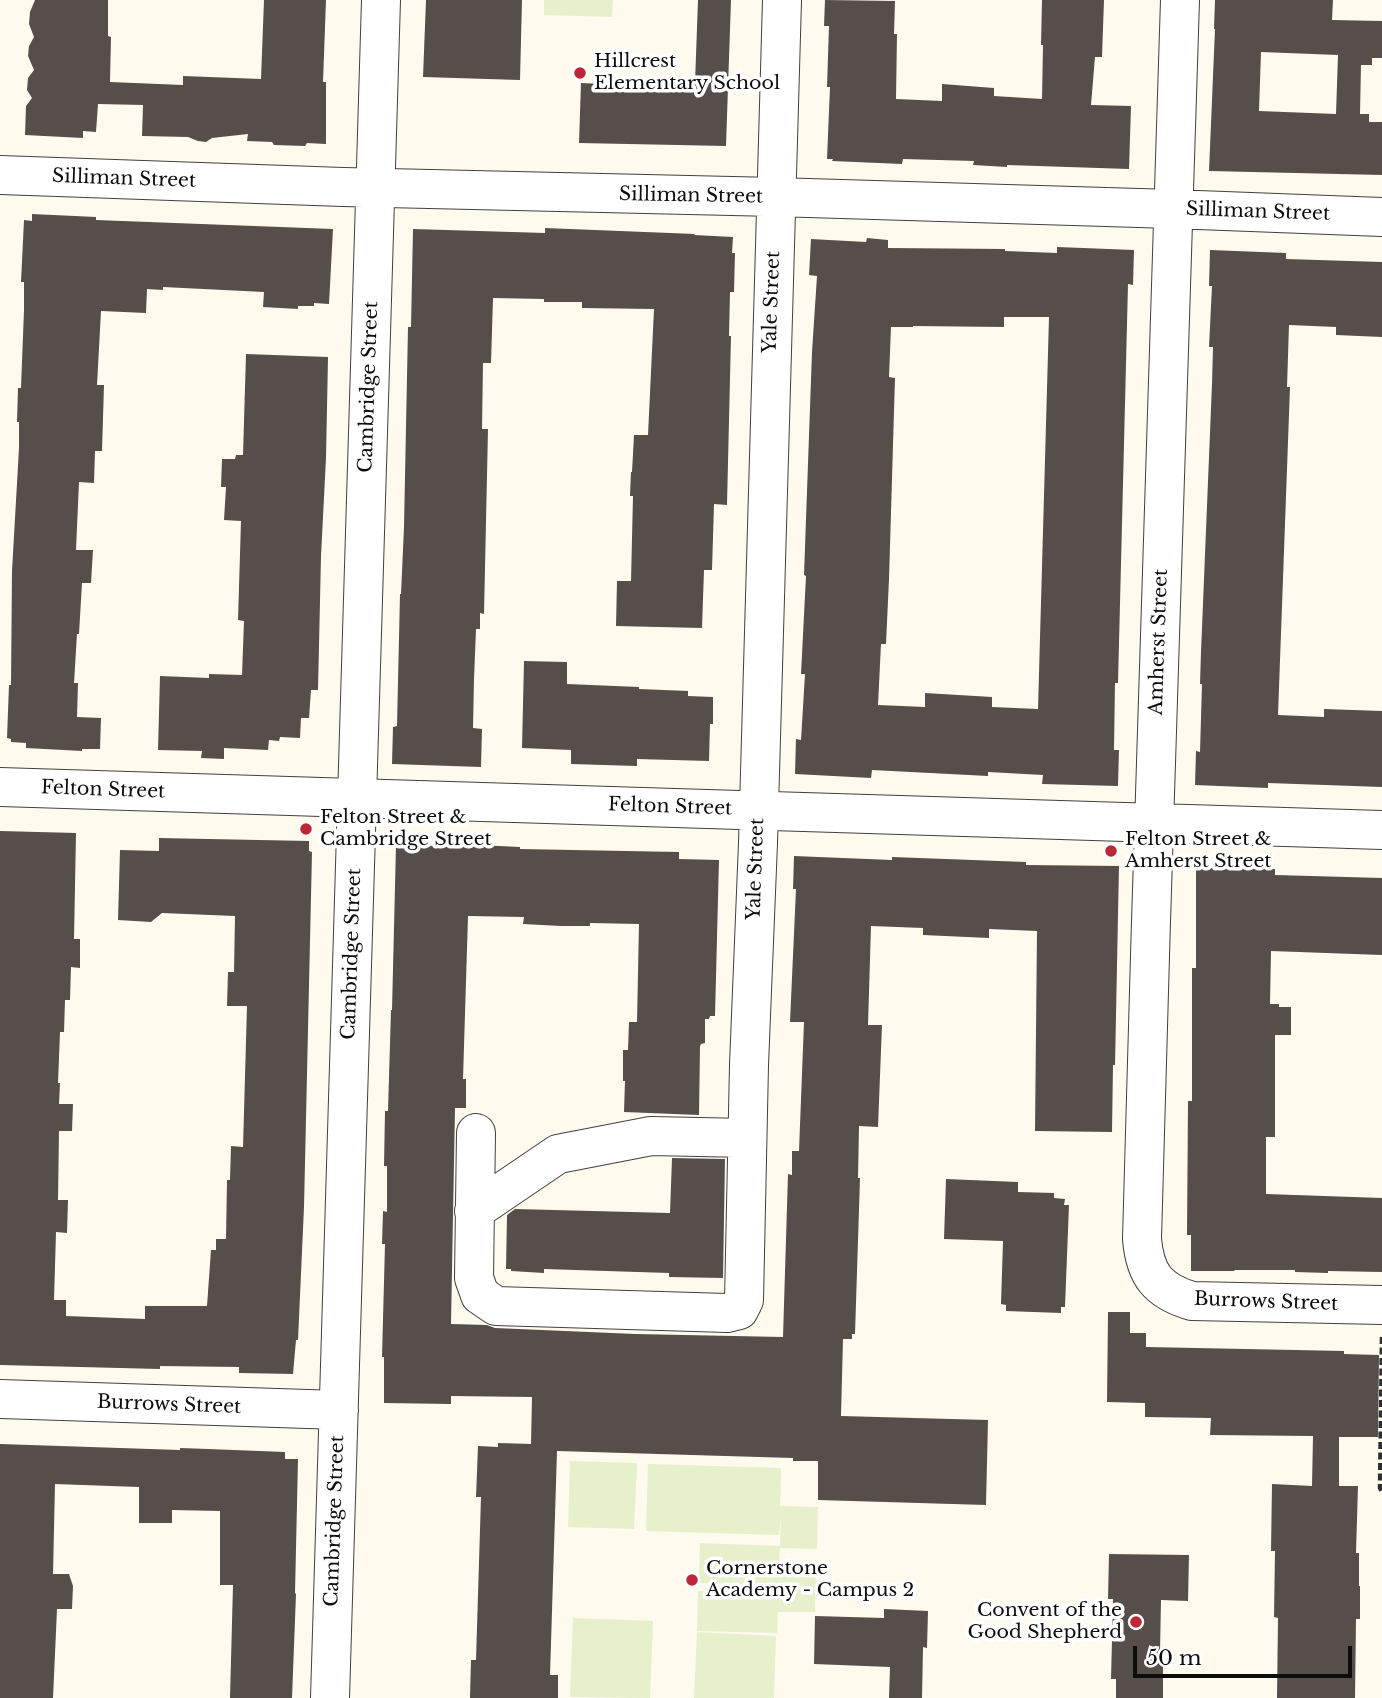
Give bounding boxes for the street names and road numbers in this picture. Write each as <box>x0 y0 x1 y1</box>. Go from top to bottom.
street label: Silliman Street <box>52 165 196 193</box>
street label: Silliman Street <box>619 183 763 209</box>
street label: Silliman Street <box>1186 198 1330 226</box>
street label: Yale Street <box>759 250 785 354</box>
street label: Cambridge Street <box>355 301 383 473</box>
street label: Amherst Street <box>1145 568 1173 716</box>
street label: Felton Street <box>40 776 166 804</box>
street label: Felton Street <box>607 793 733 821</box>
street label: Yale Street <box>743 817 769 921</box>
street label: Cambridge Street <box>338 868 366 1040</box>
street label: Burrows Street <box>1193 1288 1339 1316</box>
street label: Burrows Street <box>96 1391 242 1419</box>
street label: Cambridge Street <box>321 1435 349 1607</box>

